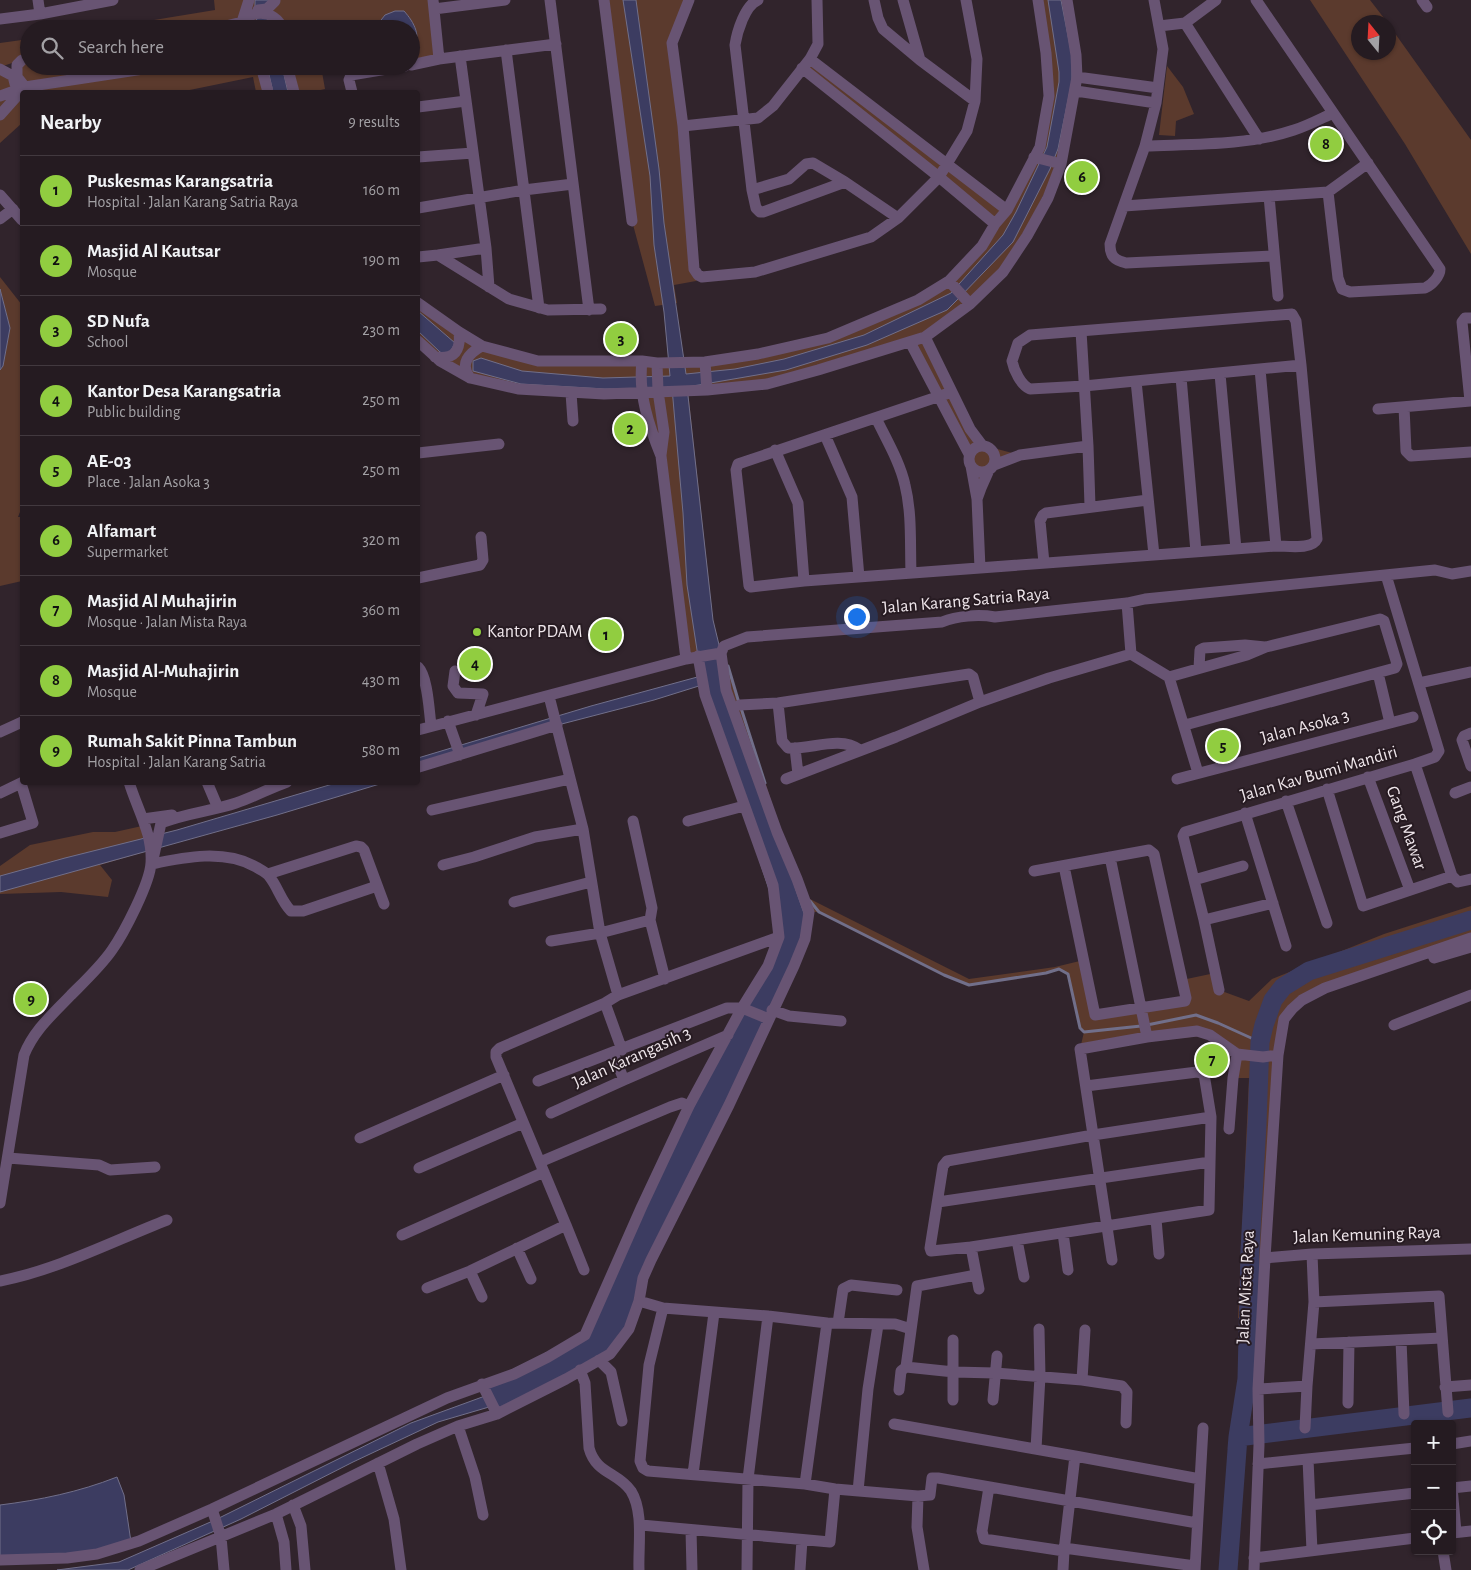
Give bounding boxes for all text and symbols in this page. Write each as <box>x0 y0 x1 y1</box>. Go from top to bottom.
north arrow <box>1351 15 1396 60</box>
search box <box>20 20 420 75</box>
icon: search <box>38 34 66 62</box>
text: Search here <box>78 38 164 57</box>
text: Nearby <box>40 112 101 133</box>
text: 9 results <box>348 114 400 130</box>
pin: 8 <box>1310 125 1342 163</box>
pin: 6 <box>1066 158 1098 196</box>
text: Puskesmas Karangsatria <box>87 172 273 191</box>
text: 1 <box>53 182 59 198</box>
text: 160 m <box>363 182 400 198</box>
text: Hospital · Jalan Karang Satria Raya <box>87 194 298 210</box>
text: Masjid Al Kautsar <box>87 242 220 261</box>
text: 2 <box>52 252 60 268</box>
text: 190 m <box>363 252 400 268</box>
text: Mosque <box>87 264 137 280</box>
text: SD Nufa <box>87 312 150 331</box>
pin: 3 <box>605 320 637 358</box>
text: 3 <box>53 322 59 338</box>
text: 230 m <box>362 322 400 338</box>
text: School <box>87 334 128 350</box>
text: Kantor Desa Karangsatria <box>87 382 281 401</box>
text: 4 <box>52 392 60 408</box>
text: 250 m <box>362 392 400 408</box>
text: Public building <box>87 404 181 420</box>
pin: 2 <box>614 410 646 448</box>
text: AE-03 <box>87 452 132 471</box>
text: 5 <box>53 462 59 478</box>
text: 250 m <box>362 462 400 478</box>
text: Place · Jalan Asoka 3 <box>87 474 210 490</box>
text: Alfamart <box>87 522 156 541</box>
text: 6 <box>52 532 60 548</box>
text: 320 m <box>362 532 400 548</box>
text: Supermarket <box>87 544 168 560</box>
street label: Jalan Karang Satria Raya <box>882 585 1050 617</box>
text: Masjid Al Muhajirin <box>87 592 237 611</box>
text: 7 <box>53 602 59 618</box>
text: 360 m <box>362 602 400 618</box>
your location <box>844 604 870 630</box>
text: Mosque · Jalan Mista Raya <box>87 614 247 630</box>
pin: 1 <box>590 616 622 654</box>
place label: Kantor PDAM <box>487 623 582 641</box>
marker: Kantor PDAM <box>471 626 483 638</box>
pin: 4 <box>459 645 491 683</box>
text: Masjid Al-Muhajirin <box>87 662 239 681</box>
text: 8 <box>52 672 60 688</box>
text: 430 m <box>362 672 400 688</box>
text: Mosque <box>87 684 137 700</box>
street label: Jalan Asoka 3 <box>1259 707 1351 747</box>
pin: 5 <box>1207 727 1239 765</box>
text: Rumah Sakit Pinna Tambun <box>87 732 297 751</box>
text: 9 <box>52 742 60 758</box>
text: 580 m <box>362 742 400 758</box>
street label: Jalan Kav Bumi Mandiri <box>1238 743 1400 805</box>
text: Hospital · Jalan Karang Satria <box>87 754 266 770</box>
street label: Gang Mawar <box>1383 784 1430 872</box>
pin: 9 <box>15 980 47 1018</box>
street label: Jalan Karangasih 3 <box>570 1024 694 1092</box>
pin: 7 <box>1196 1041 1228 1079</box>
street label: Jalan Kemuning Raya <box>1293 1223 1441 1247</box>
street label: Jalan Mista Raya <box>1234 1230 1258 1344</box>
map controls <box>1411 1420 1456 1555</box>
button: + <box>1411 1420 1456 1465</box>
button: − <box>1411 1465 1456 1510</box>
button: locate <box>1411 1510 1456 1555</box>

